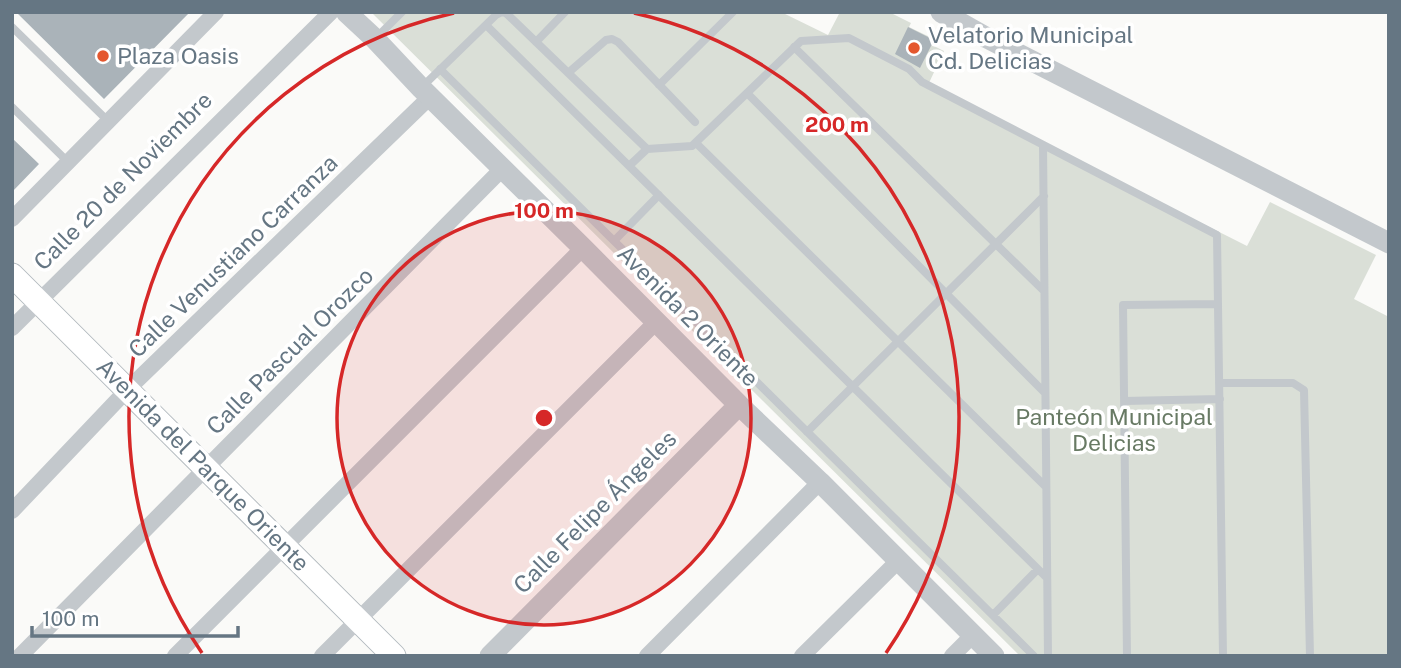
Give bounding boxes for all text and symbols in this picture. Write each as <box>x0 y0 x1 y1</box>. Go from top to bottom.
place label: Velatorio Municipal Cd. Delicias <box>928 21 1134 74</box>
marker: Velatorio Municipal Cd. Delicias <box>906 40 922 56</box>
place label: Plaza Oasis <box>117 42 239 69</box>
marker: Plaza Oasis <box>95 48 111 64</box>
street label: Calle 20 de Noviembre <box>28 86 217 275</box>
text: 200 m <box>805 112 869 137</box>
street label: Calle Venustiano Carranza <box>123 149 343 362</box>
text: 100 m <box>514 198 574 223</box>
street label: Avenida 2 Oriente <box>612 239 765 392</box>
street label: Calle Pascual Orozco <box>201 262 378 439</box>
street label: Avenida del Parque Oriente <box>91 353 315 577</box>
park label: Panteón Municipal Delicias <box>1015 403 1213 456</box>
centre of rings <box>532 406 556 430</box>
street label: Calle Felipe Ángeles <box>508 425 681 598</box>
scale bar <box>32 594 238 638</box>
text: 100 m <box>42 606 99 631</box>

